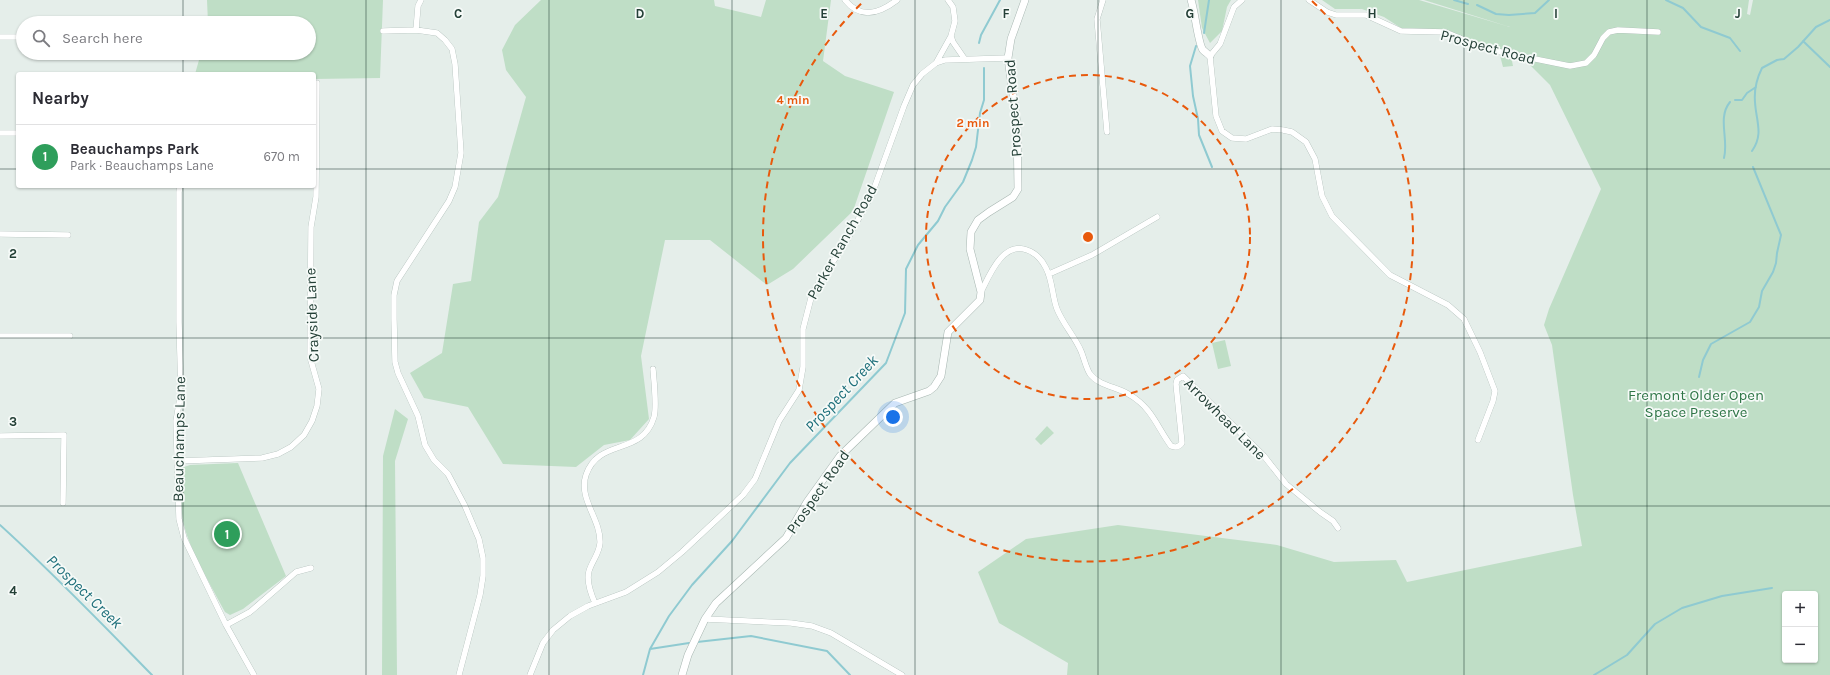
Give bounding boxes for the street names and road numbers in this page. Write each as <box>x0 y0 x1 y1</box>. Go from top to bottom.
street label: Prospect Road <box>1438 26 1538 68</box>
street label: Prospect Road <box>1001 59 1025 157</box>
street label: Parker Ranch Road <box>803 181 881 303</box>
street label: Crayside Lane <box>301 268 323 362</box>
street label: Arrowhead Lane <box>1180 374 1270 464</box>
street label: Beauchamps Lane <box>169 376 189 502</box>
street label: Prospect Road <box>783 447 853 537</box>

